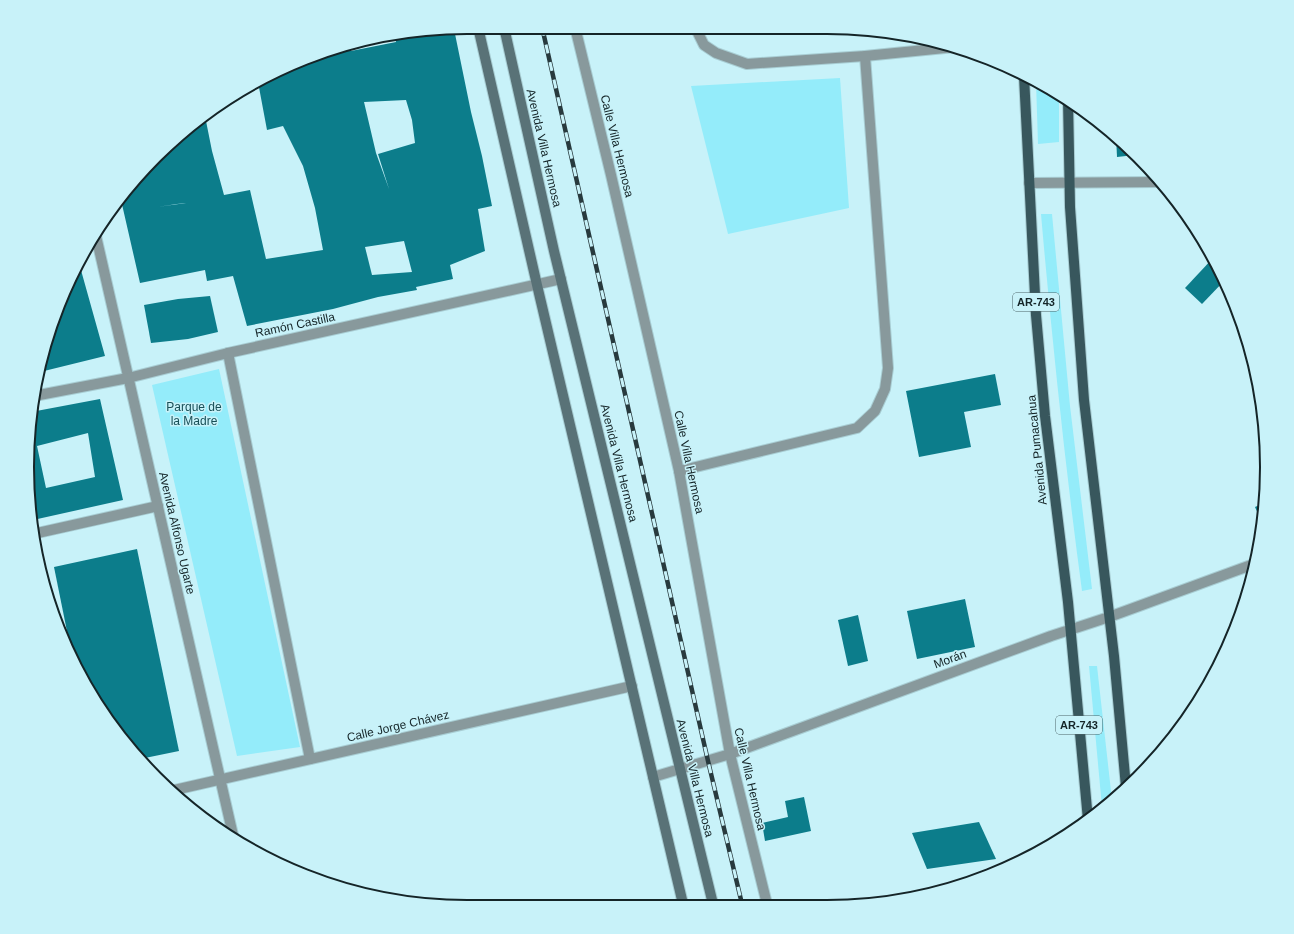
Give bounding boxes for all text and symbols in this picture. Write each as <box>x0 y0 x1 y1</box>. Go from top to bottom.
street label: Avenida Villa Hermosa <box>524 87 564 209</box>
street label: Calle Villa Hermosa <box>597 93 637 199</box>
road number: AR-743 <box>1013 293 1059 311</box>
street label: Ramón Castilla <box>254 310 337 340</box>
street label: Avenida Pumacahua <box>1024 394 1050 506</box>
park label: Parque de la Madre <box>166 400 222 428</box>
street label: Avenida Villa Hermosa <box>598 403 641 524</box>
street label: Calle Villa Hermosa <box>671 409 707 515</box>
street label: Avenida Alfonso Ugarte <box>156 470 198 596</box>
street label: Morán <box>932 647 968 671</box>
street label: Calle Jorge Chávez <box>345 707 451 745</box>
road number: AR-743 <box>1056 716 1102 734</box>
street label: Avenida Villa Hermosa <box>674 718 717 839</box>
street label: Calle Villa Hermosa <box>731 726 769 832</box>

